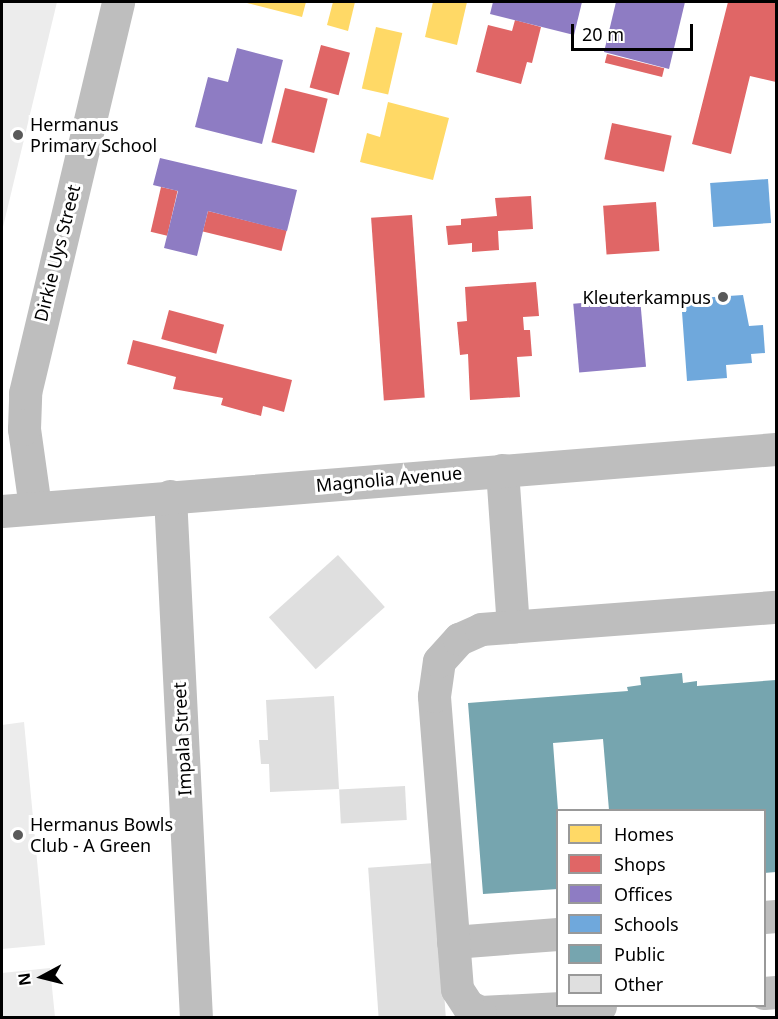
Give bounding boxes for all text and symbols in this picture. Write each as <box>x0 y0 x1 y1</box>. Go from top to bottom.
scale bar <box>574 12 696 50</box>
text: 20 m <box>582 22 624 46</box>
place label: Hermanus Primary School <box>30 114 157 156</box>
marker: Hermanus Primary School <box>11 128 25 142</box>
street label: Dirkie Uys Street <box>30 182 84 324</box>
place label: Kleuterkampus <box>582 286 711 308</box>
marker: Kleuterkampus <box>716 290 730 304</box>
street label: Magnolia Avenue <box>315 462 463 496</box>
street label: Impala Street <box>168 682 196 796</box>
legend <box>556 809 766 1007</box>
place label: Hermanus Bowls Club - A Green <box>30 814 173 856</box>
text: Homes <box>614 822 674 846</box>
marker: Hermanus Bowls Club - A Green <box>11 828 25 842</box>
text: Shops <box>614 852 666 876</box>
text: Offices <box>614 882 673 906</box>
text: Schools <box>614 912 679 936</box>
text: Public <box>614 942 665 966</box>
north arrow <box>12 947 72 1007</box>
text: N <box>12 971 36 987</box>
text: Other <box>614 972 663 996</box>

